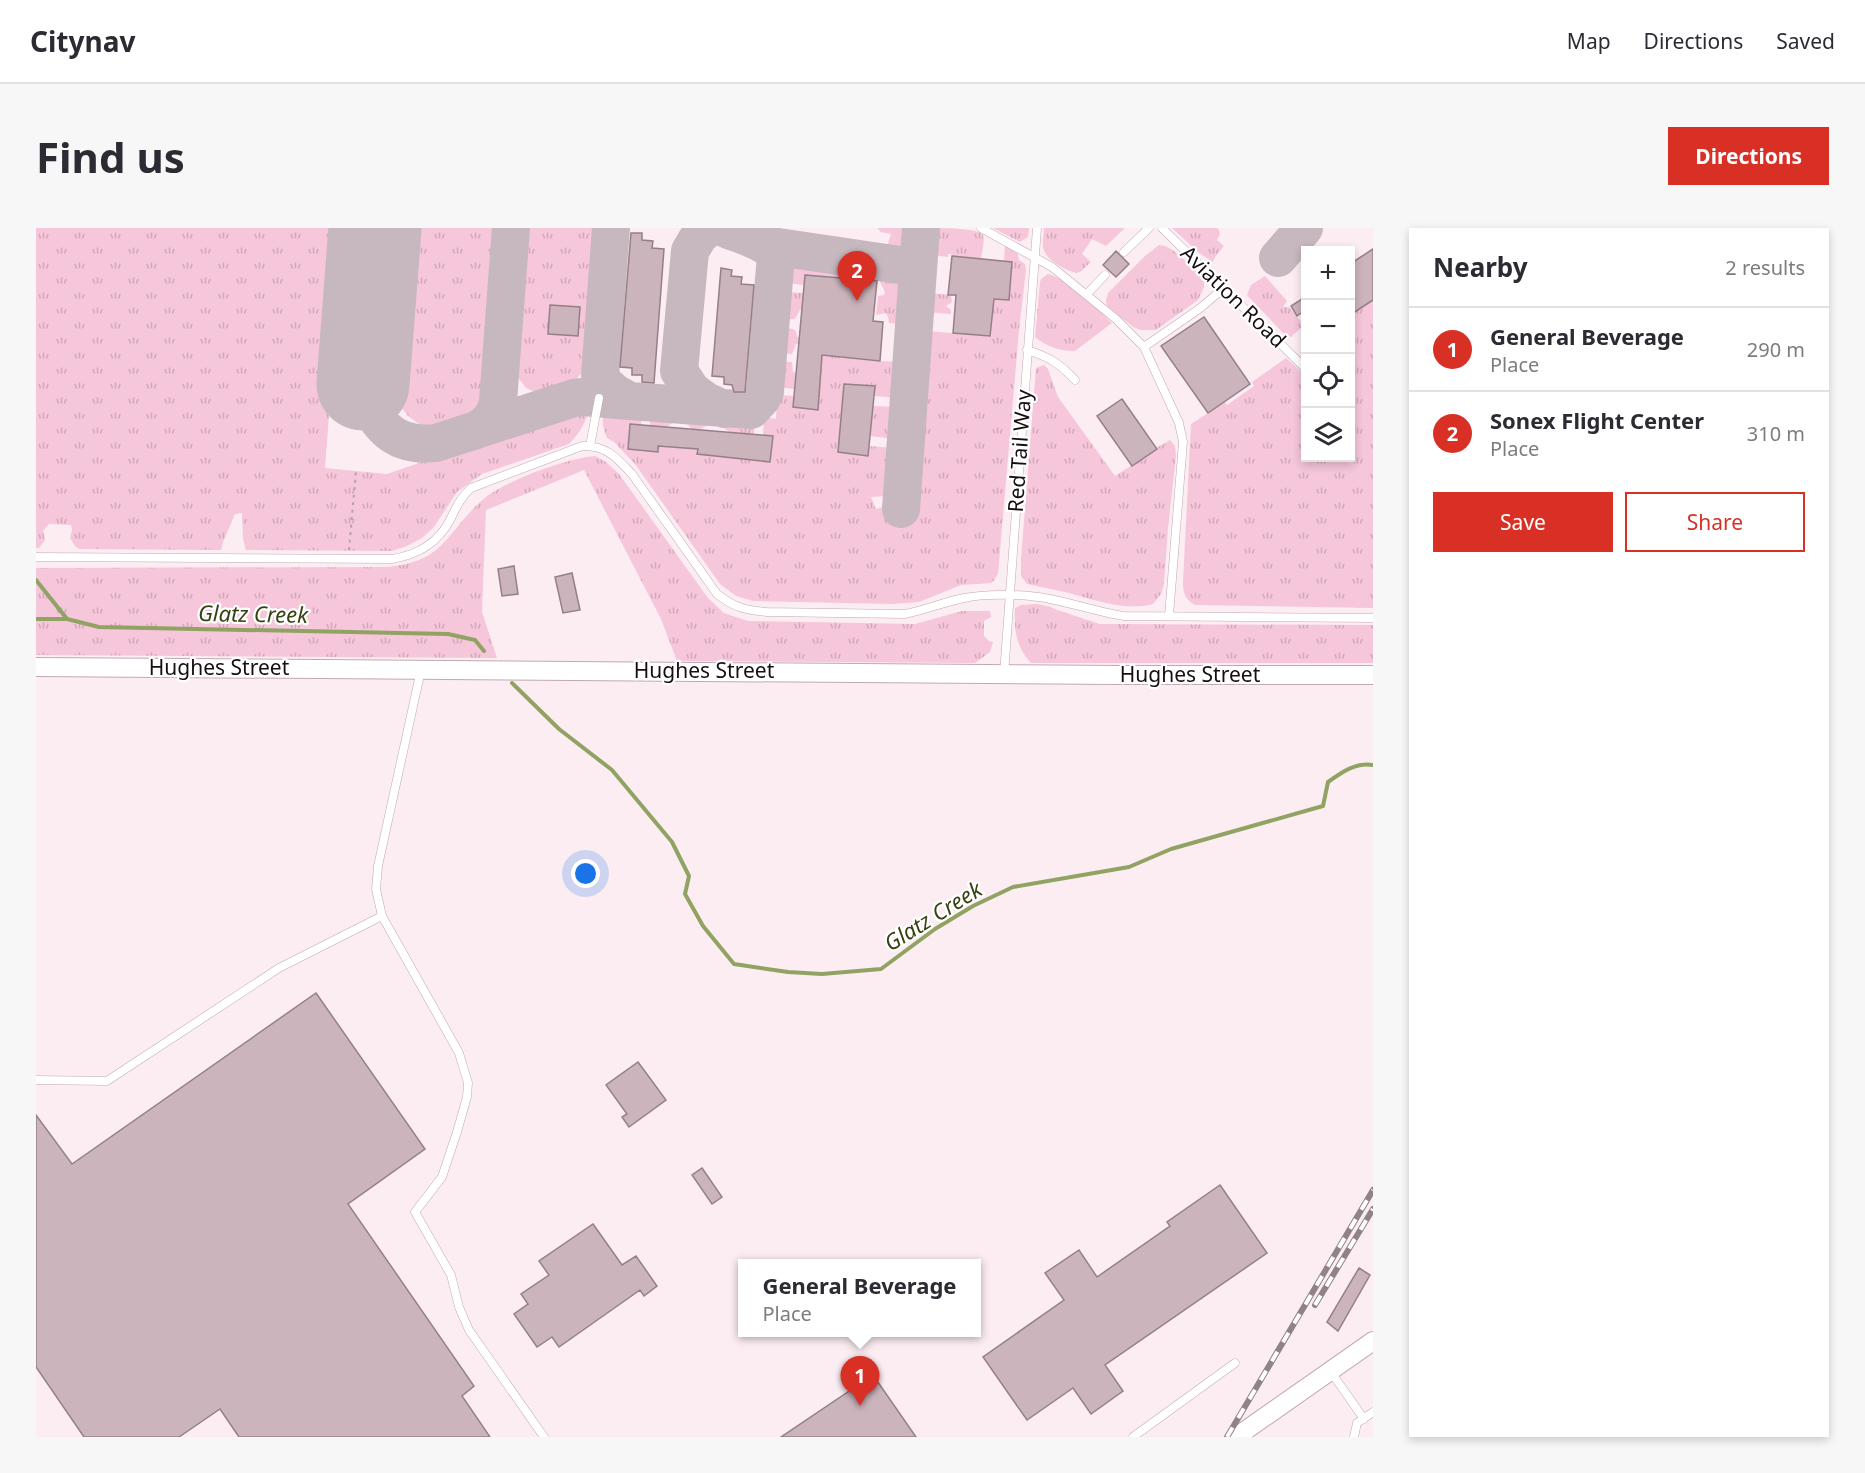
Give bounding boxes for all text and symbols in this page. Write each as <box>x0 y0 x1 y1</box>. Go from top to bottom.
text: Citynav <box>30 22 135 60</box>
text: Map <box>1567 27 1611 55</box>
text: Directions <box>1644 27 1743 55</box>
text: Saved <box>1776 27 1835 55</box>
button: Directions <box>1668 127 1829 185</box>
text: Find us <box>36 128 185 185</box>
street label: Aviation Road <box>1175 239 1292 354</box>
map controls <box>1301 246 1355 462</box>
button: + <box>1301 246 1355 300</box>
text: Nearby <box>1433 249 1528 285</box>
pin: 2 <box>838 251 876 301</box>
text: 2 results <box>1725 254 1805 281</box>
button: − <box>1301 300 1355 354</box>
text: General Beverage <box>1490 321 1684 351</box>
text: 1 <box>1447 336 1458 363</box>
text: 290 m <box>1747 336 1805 363</box>
text: Place <box>1490 351 1539 378</box>
button: locate <box>1301 354 1355 408</box>
street label: Red Tail Way <box>1001 388 1037 513</box>
text: Sonex Flight Center <box>1490 405 1704 435</box>
button: layers <box>1301 408 1355 462</box>
text: 2 <box>1447 420 1458 447</box>
text: 310 m <box>1747 420 1805 447</box>
text: Place <box>1490 435 1539 462</box>
button: Save <box>1433 492 1613 552</box>
button: Share <box>1625 492 1805 552</box>
water label: Glatz Creek <box>198 597 309 629</box>
street label: Hughes Street <box>149 653 290 681</box>
street label: Hughes Street <box>634 656 775 684</box>
street label: Hughes Street <box>1120 660 1261 688</box>
your location <box>571 859 600 888</box>
water label: Glatz Creek <box>878 873 988 957</box>
popup <box>738 1259 981 1337</box>
text: General Beverage <box>763 1270 956 1300</box>
text: Place <box>763 1300 812 1327</box>
pin: 1 <box>840 1356 880 1406</box>

